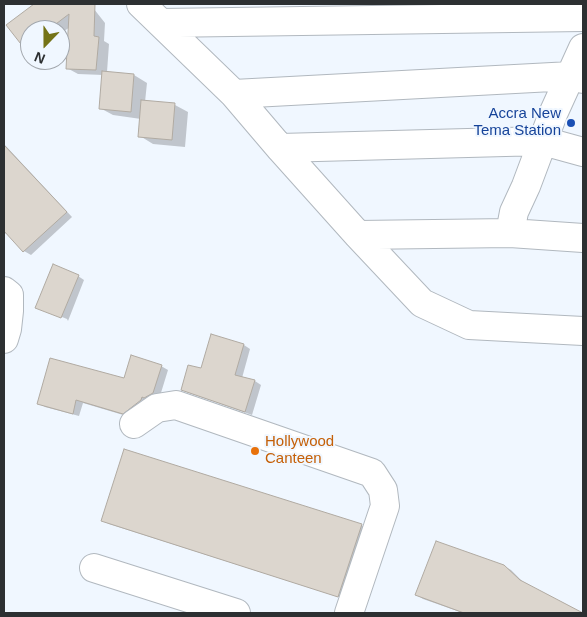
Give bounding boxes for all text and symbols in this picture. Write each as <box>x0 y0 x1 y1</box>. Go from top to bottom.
north arrow <box>20 20 70 70</box>
text: N <box>32 49 47 67</box>
place label: Accra New Tema Station <box>473 105 561 140</box>
marker: Accra New Tema Station <box>565 117 577 129</box>
place label: Hollywood Canteen <box>265 433 334 468</box>
marker: Hollywood Canteen <box>249 445 261 457</box>

